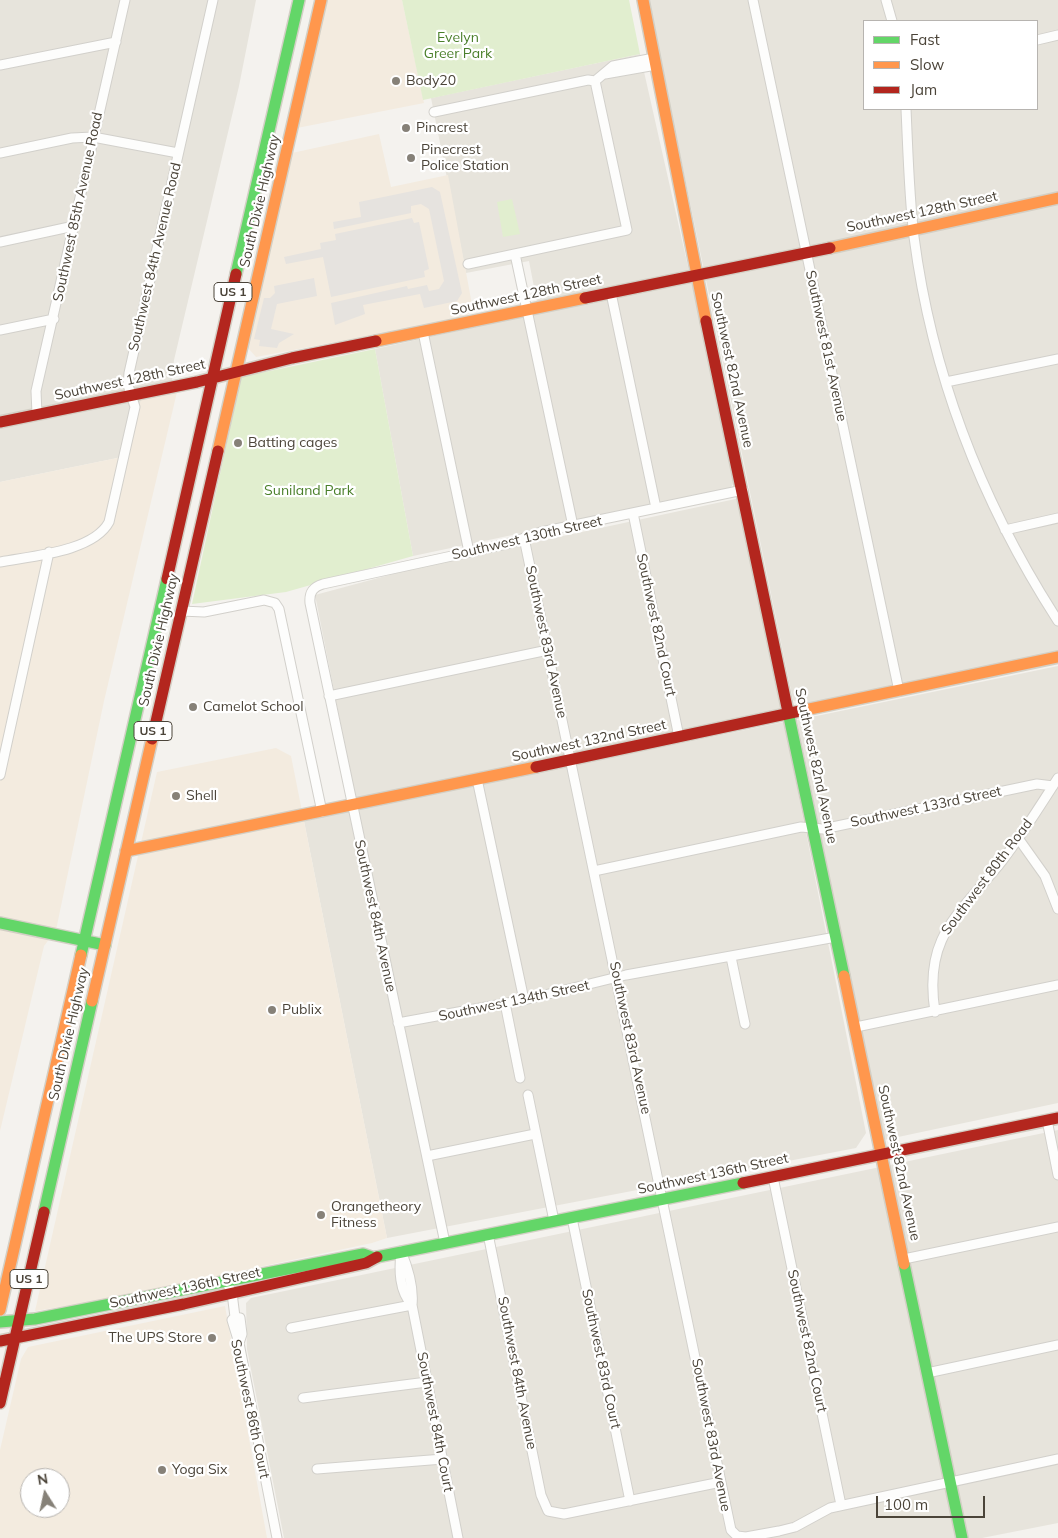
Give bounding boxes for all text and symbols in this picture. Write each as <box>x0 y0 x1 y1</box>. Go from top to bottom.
legend <box>863 20 1038 110</box>
park label: Evelyn Greer Park <box>424 30 492 62</box>
text: Fast <box>910 30 940 49</box>
text: Slow <box>910 55 944 74</box>
place label: Body20 <box>406 73 456 89</box>
marker: Body20 <box>390 75 402 87</box>
text: Jam <box>910 80 937 99</box>
street label: Southwest 85th Avenue Road <box>50 111 106 303</box>
place label: Pincrest <box>416 120 468 136</box>
marker: Pincrest <box>400 122 412 134</box>
street label: South Dixie Highway <box>237 133 283 269</box>
place label: Pinecrest Police Station <box>421 142 509 174</box>
marker: Pinecrest Police Station <box>405 152 417 164</box>
street label: Southwest 84th Avenue Road <box>125 161 185 353</box>
street label: Southwest 128th Street <box>845 188 999 236</box>
street label: Southwest 81st Avenue <box>802 269 850 423</box>
street label: Southwest 128th Street <box>449 271 603 319</box>
road number: US 1 <box>214 282 252 302</box>
street label: Southwest 82nd Avenue <box>707 291 757 449</box>
street label: Southwest 128th Street <box>53 356 207 404</box>
place label: Batting cages <box>248 435 337 451</box>
marker: Batting cages <box>232 437 244 449</box>
park label: Suniland Park <box>264 483 354 499</box>
street label: Southwest 130th Street <box>450 513 604 563</box>
street label: Southwest 82nd Court <box>633 552 679 698</box>
street label: Southwest 83rd Avenue <box>522 564 570 720</box>
street label: South Dixie Highway <box>136 572 182 708</box>
street label: Southwest 82nd Avenue <box>791 687 841 845</box>
place label: Camelot School <box>203 699 304 715</box>
marker: Camelot School <box>187 701 199 713</box>
street label: Southwest 132nd Street <box>510 716 668 766</box>
road number: US 1 <box>134 721 172 740</box>
street label: Southwest 133rd Street <box>849 783 1003 831</box>
place label: Shell <box>186 788 217 804</box>
marker: Shell <box>170 790 182 802</box>
street label: Southwest 80th Road <box>938 816 1036 938</box>
street label: Southwest 84th Avenue <box>351 838 399 994</box>
street label: Southwest 83rd Avenue <box>606 960 654 1116</box>
street label: South Dixie Highway <box>46 966 92 1102</box>
street label: Southwest 134th Street <box>437 977 591 1025</box>
place label: Publix <box>282 1002 322 1018</box>
marker: Publix <box>266 1004 278 1016</box>
street label: Southwest 82nd Avenue <box>874 1084 924 1242</box>
street label: Southwest 136th Street <box>636 1150 790 1198</box>
place label: Orangetheory Fitness <box>331 1199 421 1232</box>
marker: Orangetheory Fitness <box>315 1209 327 1221</box>
street label: Southwest 136th Street <box>108 1264 262 1312</box>
street label: Southwest 82nd Court <box>784 1268 830 1414</box>
road number: US 1 <box>10 1270 48 1288</box>
street label: Southwest 83rd Court <box>578 1288 624 1430</box>
street label: Southwest 84th Avenue <box>494 1295 540 1451</box>
place label: The UPS Store <box>108 1330 202 1346</box>
marker: The UPS Store <box>206 1332 218 1344</box>
street label: Southwest 86th Court <box>227 1338 273 1480</box>
street label: Southwest 84th Court <box>413 1351 457 1493</box>
street label: Southwest 83rd Avenue <box>688 1357 734 1513</box>
place label: Yoga Six <box>172 1462 227 1478</box>
marker: Yoga Six <box>156 1464 168 1476</box>
north arrow <box>20 1468 70 1518</box>
text: N <box>36 1469 49 1489</box>
scale bar <box>878 1486 987 1518</box>
text: 100 m <box>884 1495 928 1514</box>

